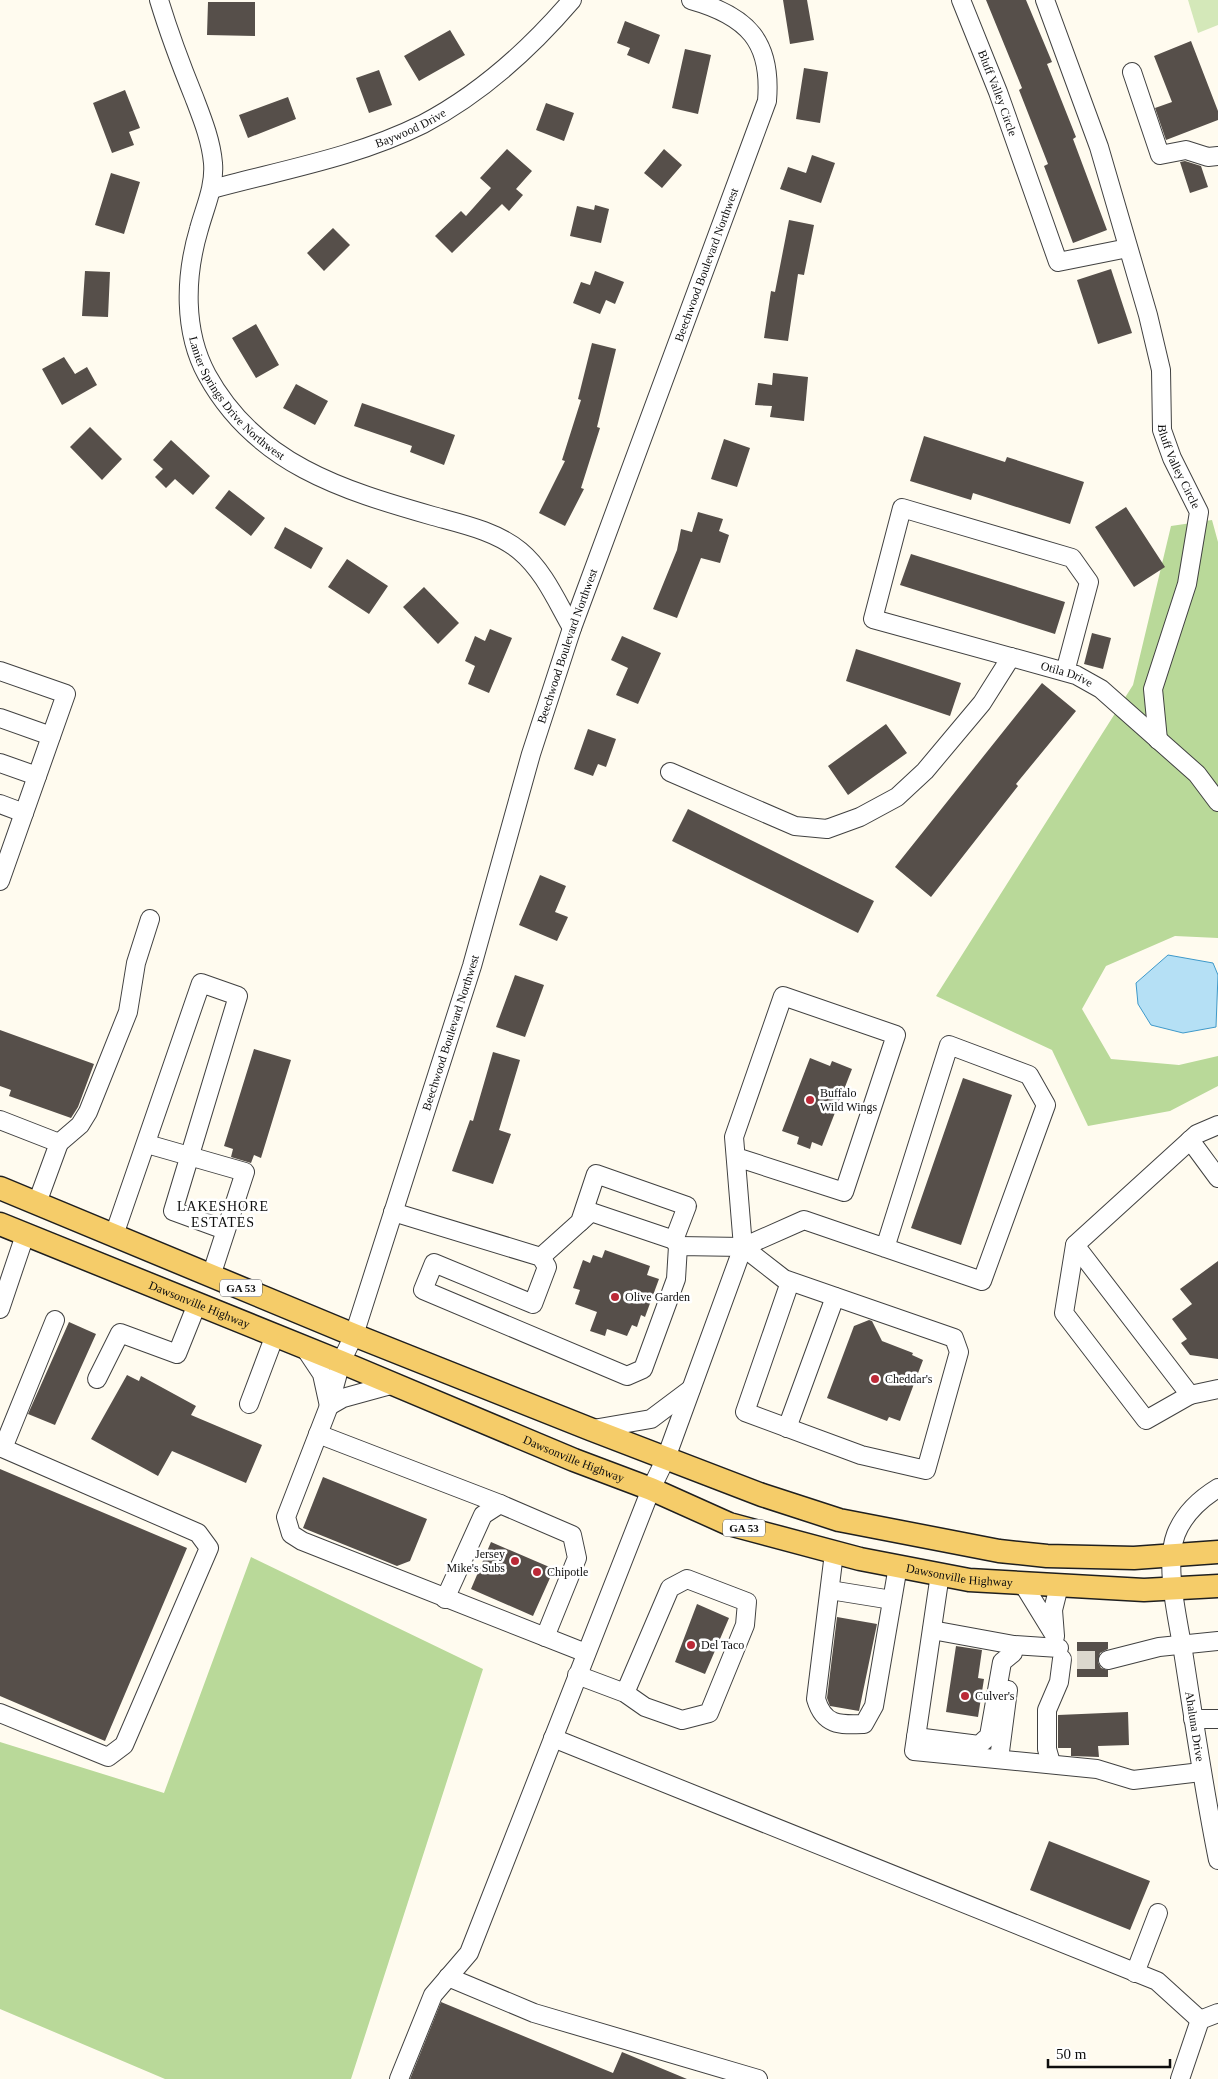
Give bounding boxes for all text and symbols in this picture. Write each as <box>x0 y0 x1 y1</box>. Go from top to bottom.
street label: Bluff Valley Circle <box>975 48 1020 138</box>
street label: Baywood Drive <box>373 106 448 151</box>
street label: Beechwood Boulevard Northwest <box>672 185 741 343</box>
street label: Lanier Springs Drive Northwest <box>186 335 288 463</box>
street label: Bluff Valley Circle <box>1155 424 1203 511</box>
street label: Beechwood Boulevard Northwest <box>534 566 601 725</box>
street label: Otila Drive <box>1039 659 1095 690</box>
street label: Beechwood Boulevard Northwest <box>419 953 482 1112</box>
place label: Buffalo Wild Wings <box>820 1086 877 1114</box>
marker: Buffalo Wild Wings <box>804 1094 816 1106</box>
district label: LAKESHORE ESTATES <box>177 1199 269 1230</box>
street label: Dawsonville Highway <box>147 1278 252 1331</box>
road number: GA 53 <box>220 1280 262 1296</box>
place label: Olive Garden <box>625 1290 690 1304</box>
marker: Olive Garden <box>609 1291 621 1303</box>
place label: Cheddar's <box>885 1372 933 1386</box>
marker: Cheddar's <box>869 1373 881 1385</box>
street label: Dawsonville Highway <box>521 1432 626 1485</box>
road number: GA 53 <box>723 1520 765 1536</box>
place label: Jersey Mike's Subs <box>446 1547 505 1575</box>
marker: Jersey Mike's Subs <box>509 1555 521 1567</box>
street label: Dawsonville Highway <box>905 1561 1013 1589</box>
place label: Chipotle <box>547 1565 588 1579</box>
marker: Chipotle <box>531 1566 543 1578</box>
place label: Del Taco <box>701 1638 744 1652</box>
marker: Del Taco <box>685 1639 697 1651</box>
place label: Culver's <box>975 1689 1015 1703</box>
marker: Culver's <box>959 1690 971 1702</box>
street label: Ahaluna Drive <box>1182 1690 1207 1763</box>
scale bar <box>1048 2036 1170 2068</box>
text: 50 m <box>1056 2046 1087 2062</box>

